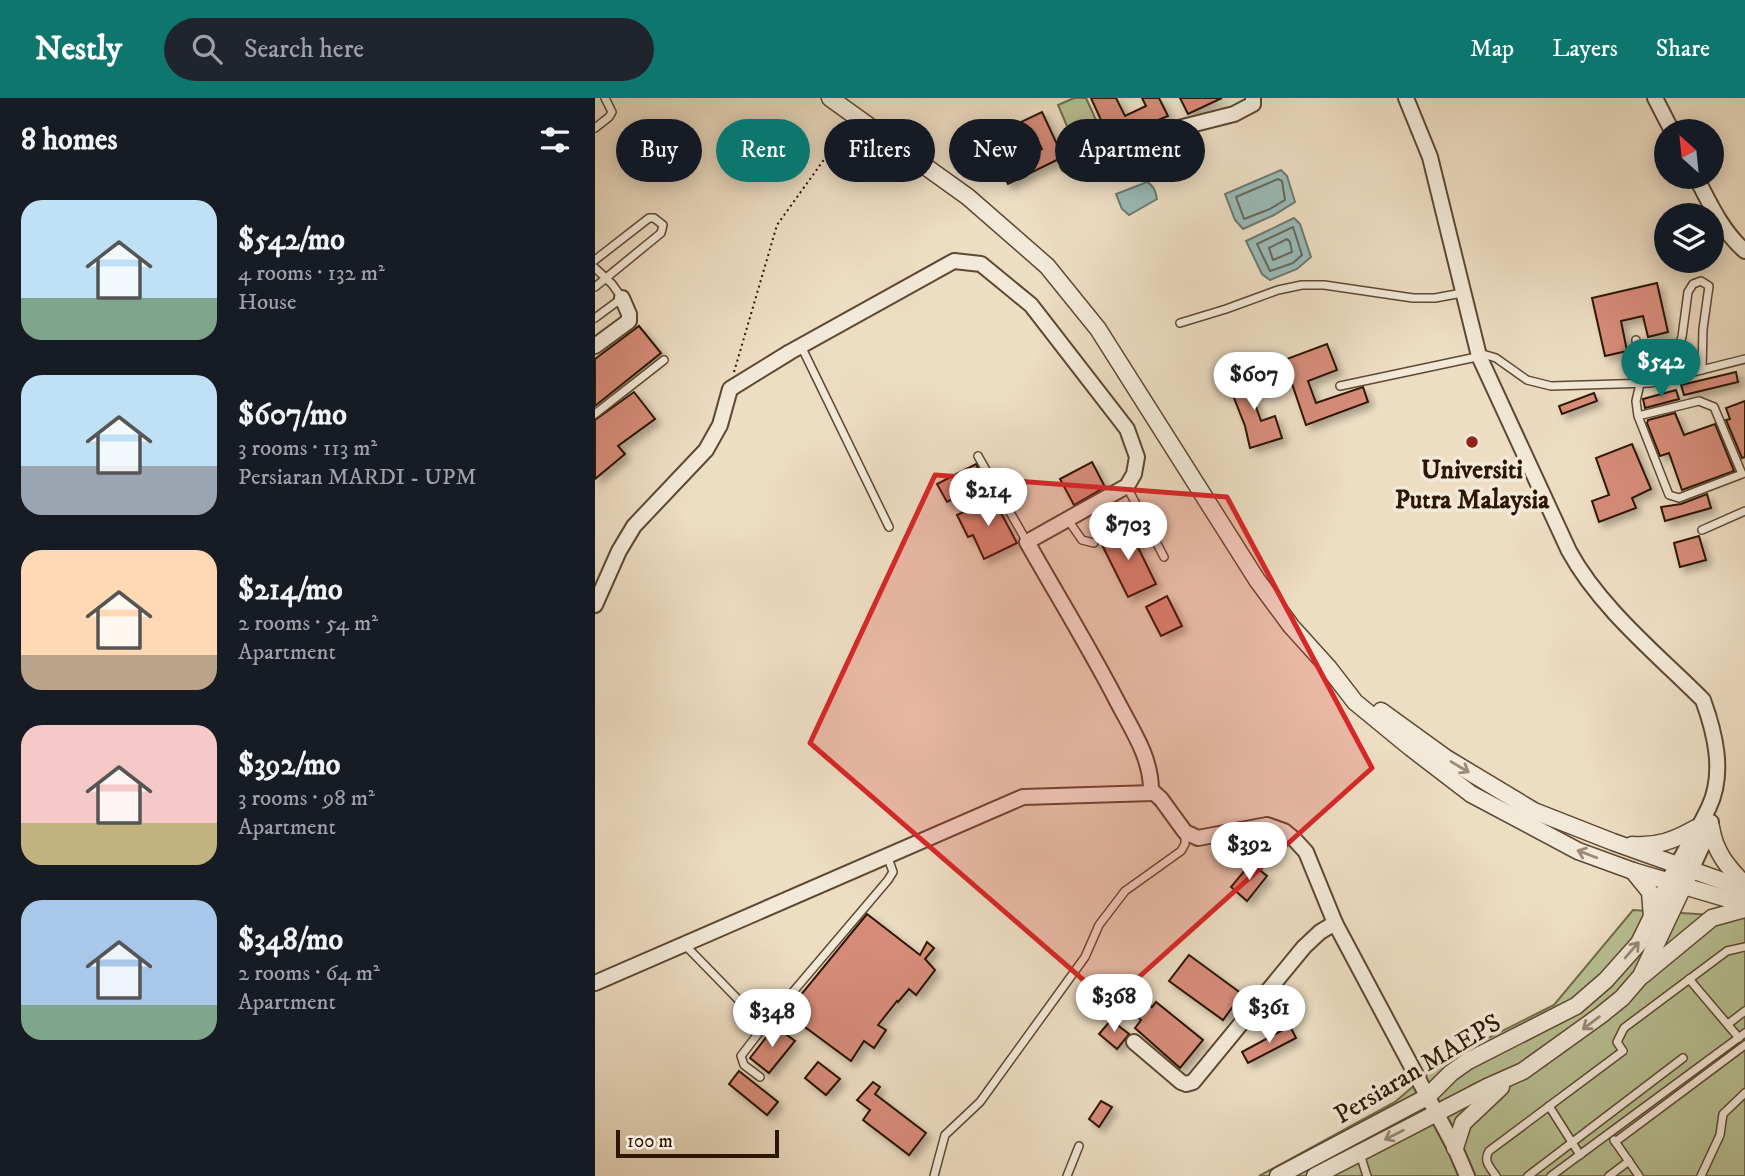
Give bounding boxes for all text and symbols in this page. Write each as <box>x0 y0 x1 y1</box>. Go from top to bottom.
search box <box>164 18 654 81</box>
text: Nestly <box>35 29 122 70</box>
icon: search <box>188 30 226 68</box>
text: Search here <box>244 33 364 66</box>
text: Map <box>1470 34 1514 64</box>
text: Layers <box>1552 34 1618 64</box>
text: Share <box>1656 34 1710 64</box>
chip: Buy <box>616 119 702 182</box>
chip: Rent <box>716 119 810 182</box>
chip: Filters <box>824 119 935 182</box>
chip: New <box>949 119 1041 182</box>
chip: Apartment <box>1055 119 1205 182</box>
north arrow <box>1654 119 1724 189</box>
map controls <box>1654 119 1724 273</box>
icon: filters <box>536 121 574 159</box>
text: 8 homes <box>21 122 118 159</box>
button: layers <box>1654 203 1724 273</box>
text: $542/mo <box>238 222 345 259</box>
icon: home <box>77 228 161 312</box>
text: 4 rooms · 132 m² <box>238 259 385 288</box>
text: House <box>238 288 296 317</box>
pin: $542 <box>1620 340 1702 399</box>
text: $542 <box>1637 347 1685 376</box>
pin: $607 <box>1213 352 1295 412</box>
text: $607 <box>1229 360 1279 389</box>
text: $607/mo <box>238 397 347 434</box>
icon: home <box>77 403 161 487</box>
text: 3 rooms · 113 m² <box>238 434 377 463</box>
marker: Universiti Putra Malaysia <box>1464 434 1480 450</box>
place label: Universiti Putra Malaysia <box>1395 454 1550 517</box>
text: Persiaran MARDI - UPM <box>238 463 476 492</box>
pin: $214 <box>947 468 1029 528</box>
text: $214 <box>965 476 1011 505</box>
pin: $703 <box>1087 503 1169 562</box>
text: $703 <box>1105 510 1151 539</box>
text: $214/mo <box>238 572 343 609</box>
icon: home <box>77 578 161 662</box>
text: 2 rooms · 54 m² <box>238 609 378 638</box>
text: Apartment <box>238 638 336 667</box>
text: $392/mo <box>238 747 340 784</box>
icon: home <box>77 753 161 837</box>
one-way arrow <box>1450 760 1470 774</box>
text: 3 rooms · 98 m² <box>238 784 375 813</box>
text: Apartment <box>238 813 336 842</box>
pin: $392 <box>1208 822 1290 882</box>
text: $392 <box>1227 830 1271 859</box>
one-way arrow <box>1576 846 1598 859</box>
text: $348/mo <box>238 922 343 959</box>
icon: home <box>77 928 161 1012</box>
one-way arrow <box>1624 942 1640 960</box>
text: 2 rooms · 64 m² <box>238 959 380 988</box>
pin: $368 <box>1073 974 1155 1034</box>
text: $368 <box>1092 982 1136 1011</box>
pin: $361 <box>1228 986 1310 1045</box>
text: Apartment <box>238 988 336 1017</box>
pin: $348 <box>731 990 813 1049</box>
text: $361 <box>1248 993 1290 1022</box>
text: $348 <box>749 997 795 1026</box>
street label: Persiaran MAEPS <box>1328 1006 1507 1132</box>
one-way arrow <box>1582 1015 1601 1030</box>
scale bar <box>616 1127 779 1159</box>
one-way arrow <box>1384 1129 1405 1143</box>
text: 100 m <box>627 1130 673 1153</box>

